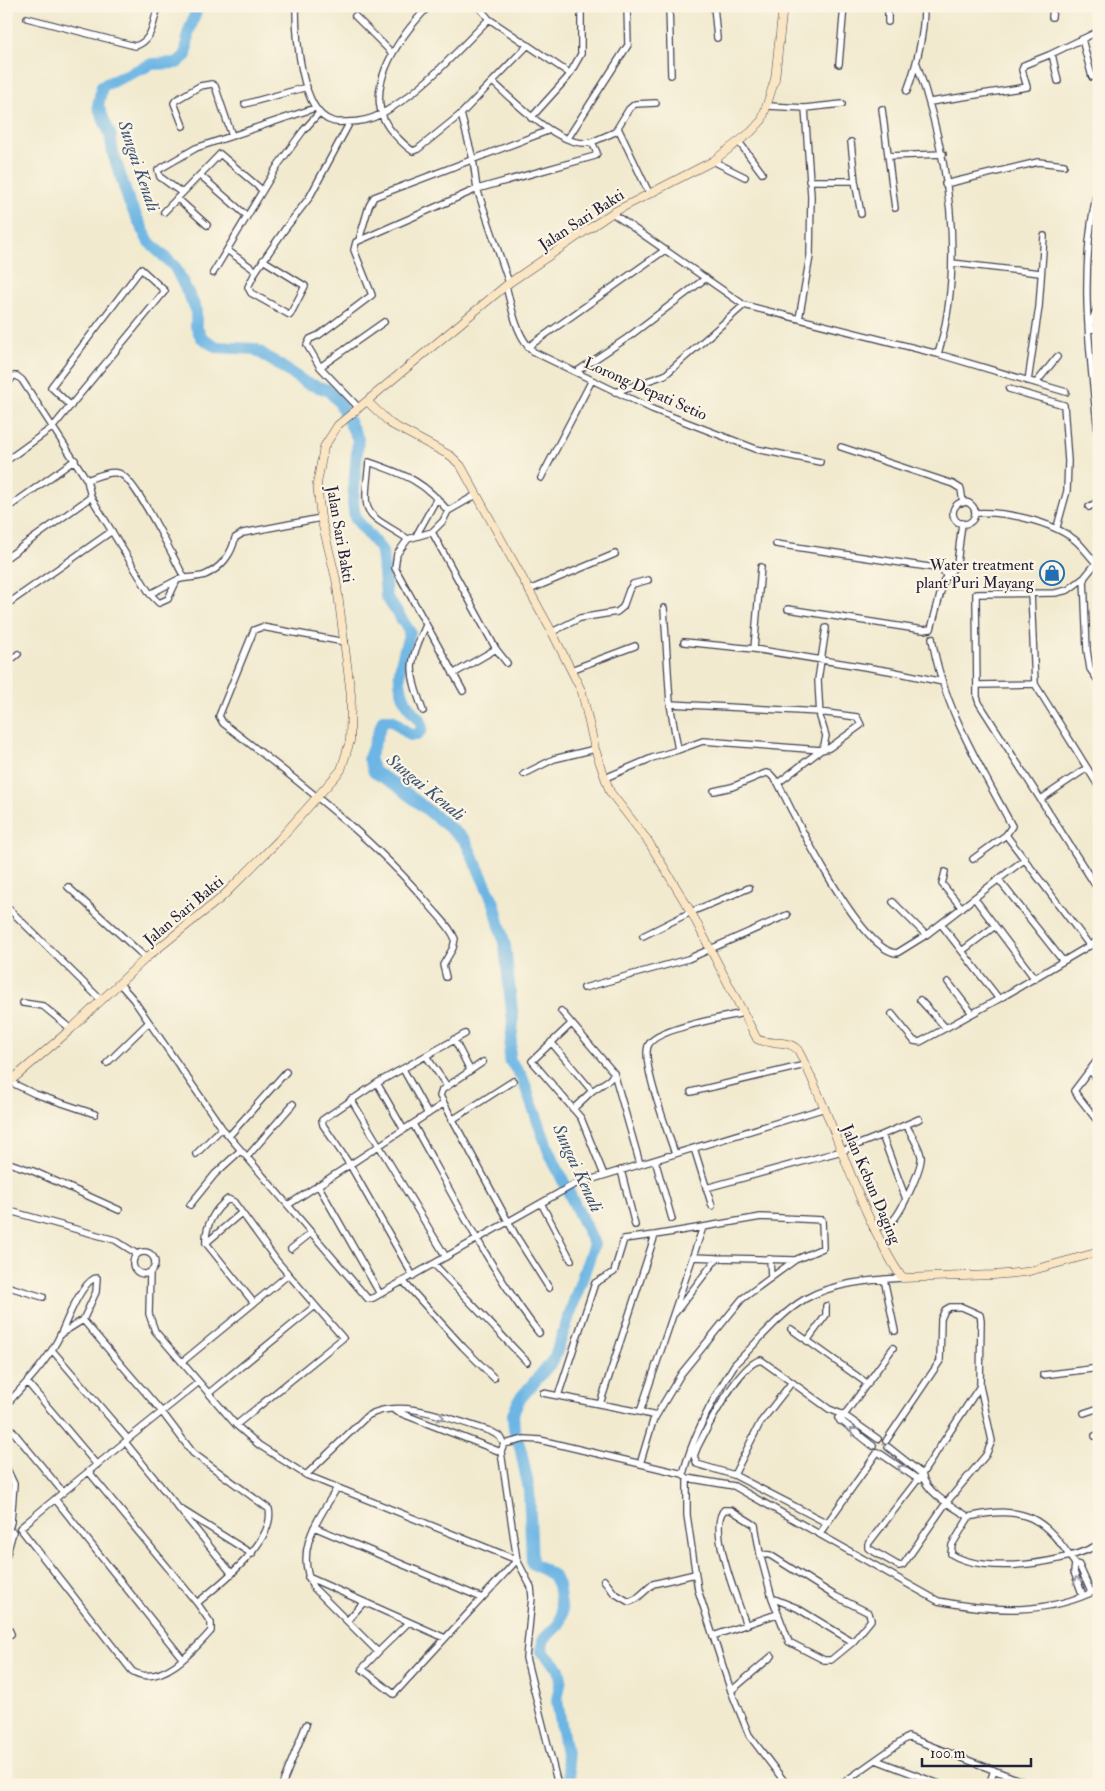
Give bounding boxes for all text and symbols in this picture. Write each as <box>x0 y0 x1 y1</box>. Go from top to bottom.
water label: Sungai Kenali <box>112 117 165 215</box>
street label: Jalan Sari Bakti <box>534 185 629 256</box>
street label: Lorong Depati Setio <box>581 353 710 426</box>
street label: Jalan Sari Bakti <box>320 483 358 584</box>
place label: Water treatment plant Puri Mayang <box>915 555 1035 594</box>
shop icon: Water treatment plant Puri Mayang <box>1039 560 1065 586</box>
water label: Sungai Kenali <box>381 748 470 826</box>
street label: Jalan Sari Bakti <box>139 872 228 951</box>
water label: Sungai Kenali <box>547 1119 608 1216</box>
street label: Jalan Kebun Daging <box>836 1121 906 1249</box>
one-way arrow <box>436 1411 444 1421</box>
one-way arrow <box>849 1428 859 1437</box>
one-way arrow <box>898 1465 907 1474</box>
one-way arrow <box>1073 1577 1083 1585</box>
scale bar <box>922 1736 1031 1768</box>
text: 100 m <box>930 1744 966 1763</box>

